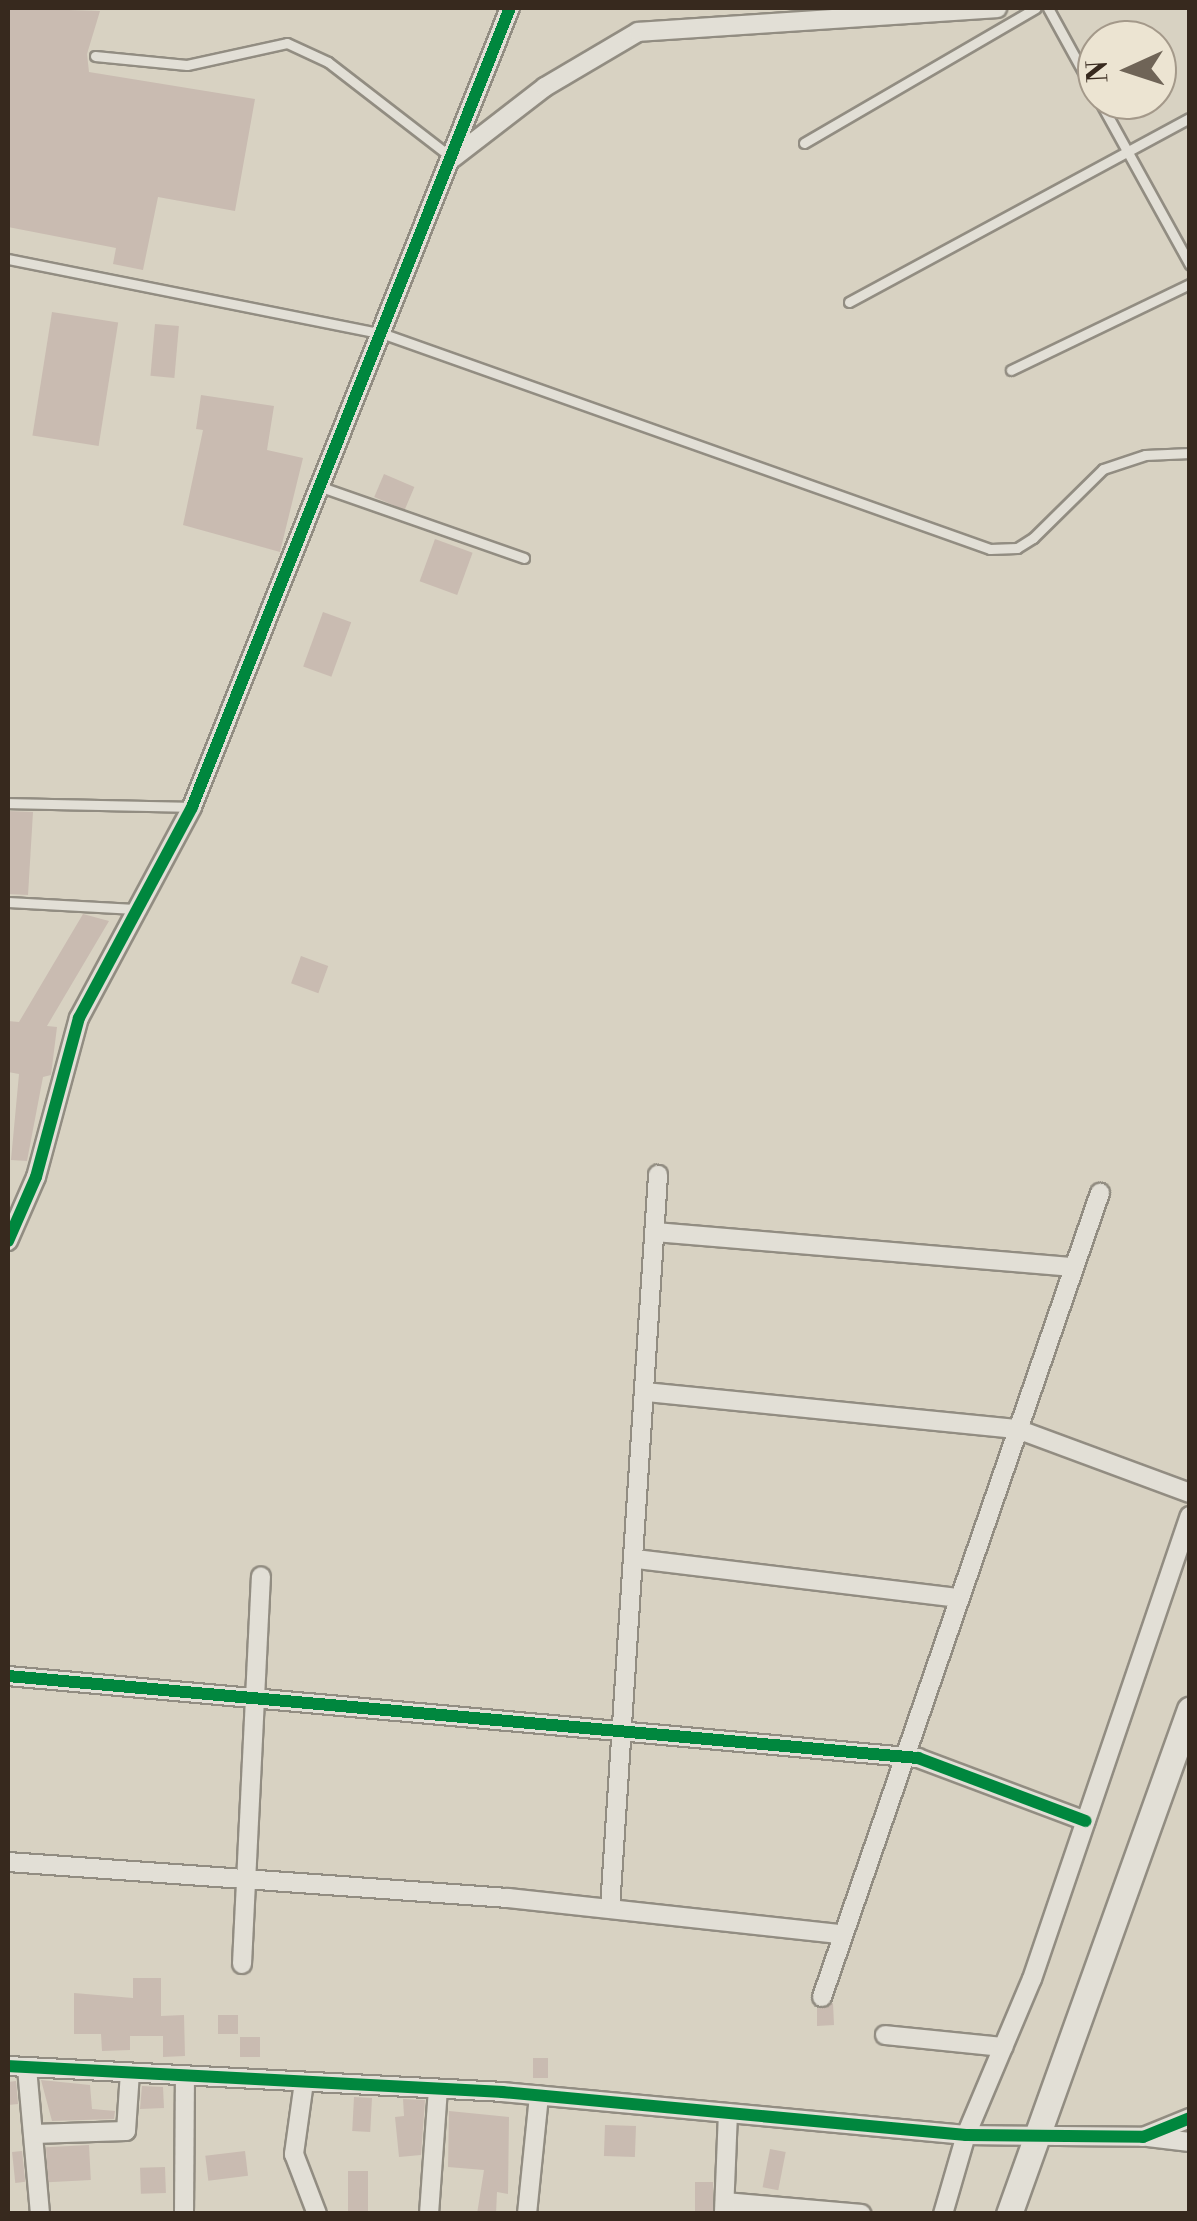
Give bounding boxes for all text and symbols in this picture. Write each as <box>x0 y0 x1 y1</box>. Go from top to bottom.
north arrow <box>1077 20 1177 120</box>
text: N <box>1080 60 1117 83</box>

